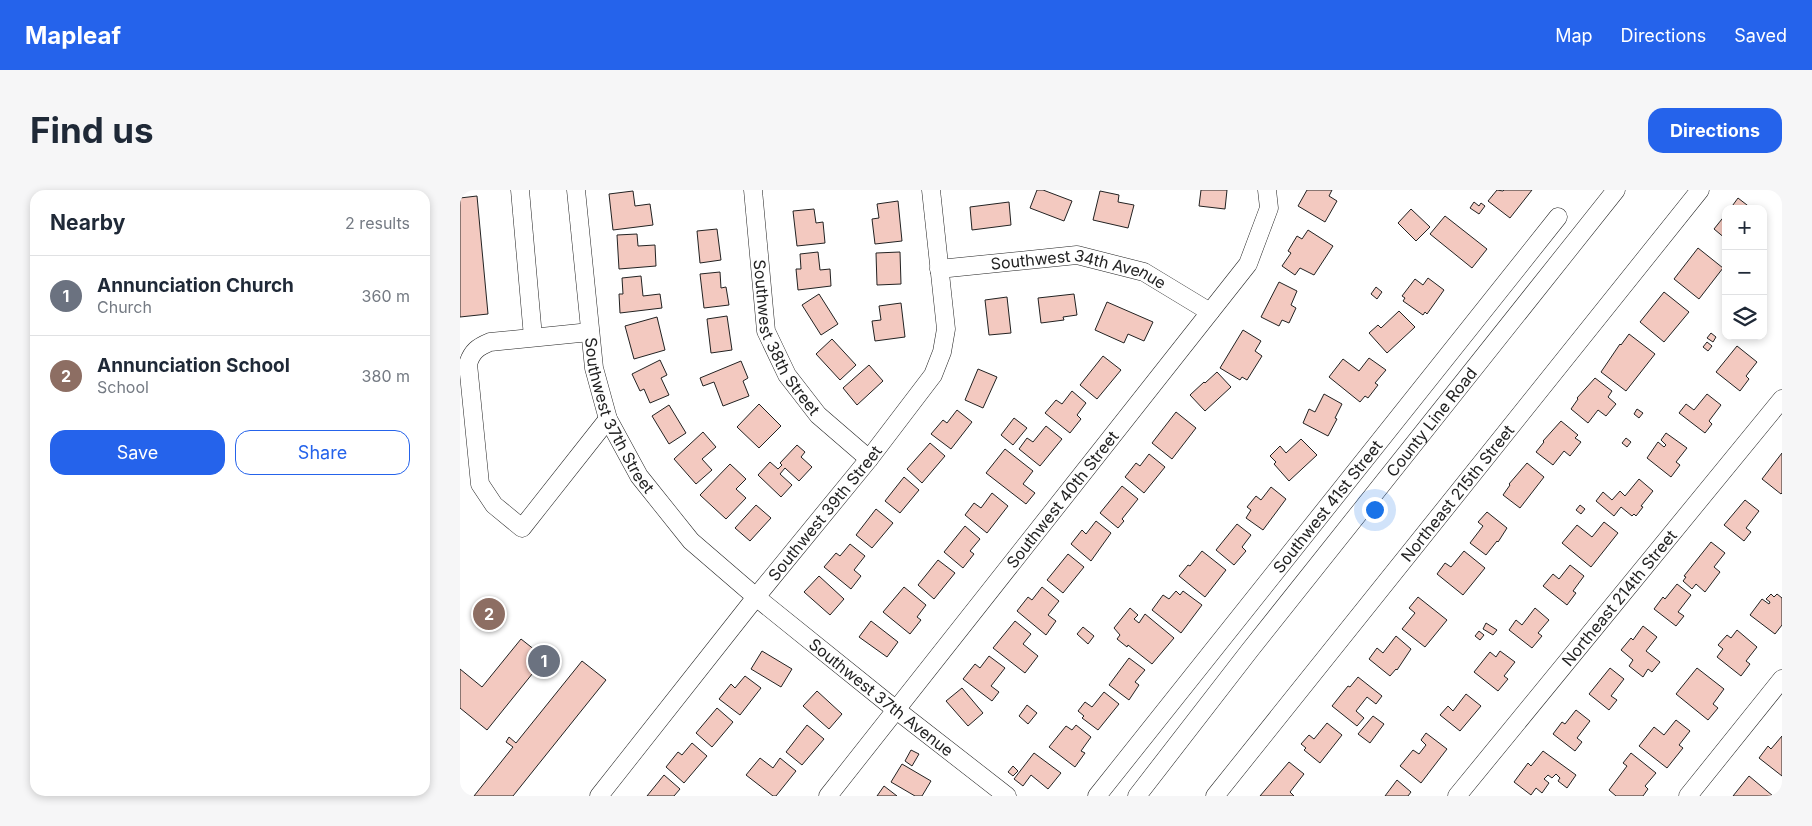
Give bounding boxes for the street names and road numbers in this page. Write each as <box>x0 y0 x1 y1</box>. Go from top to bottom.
street label: Southwest 34th Avenue <box>990 245 1170 293</box>
street label: Southwest 38th Street <box>749 259 824 419</box>
street label: Southwest 37th Street <box>581 336 659 497</box>
street label: County Line Road <box>1382 363 1481 481</box>
street label: Northeast 215th Street <box>1397 421 1518 566</box>
street label: Southwest 40th Street <box>1002 427 1123 572</box>
street label: Southwest 41st Street <box>1268 436 1386 577</box>
street label: Southwest 39th Street <box>764 441 886 585</box>
street label: Northeast 214th Street <box>1557 526 1681 670</box>
street label: Southwest 37th Avenue <box>805 634 957 760</box>

